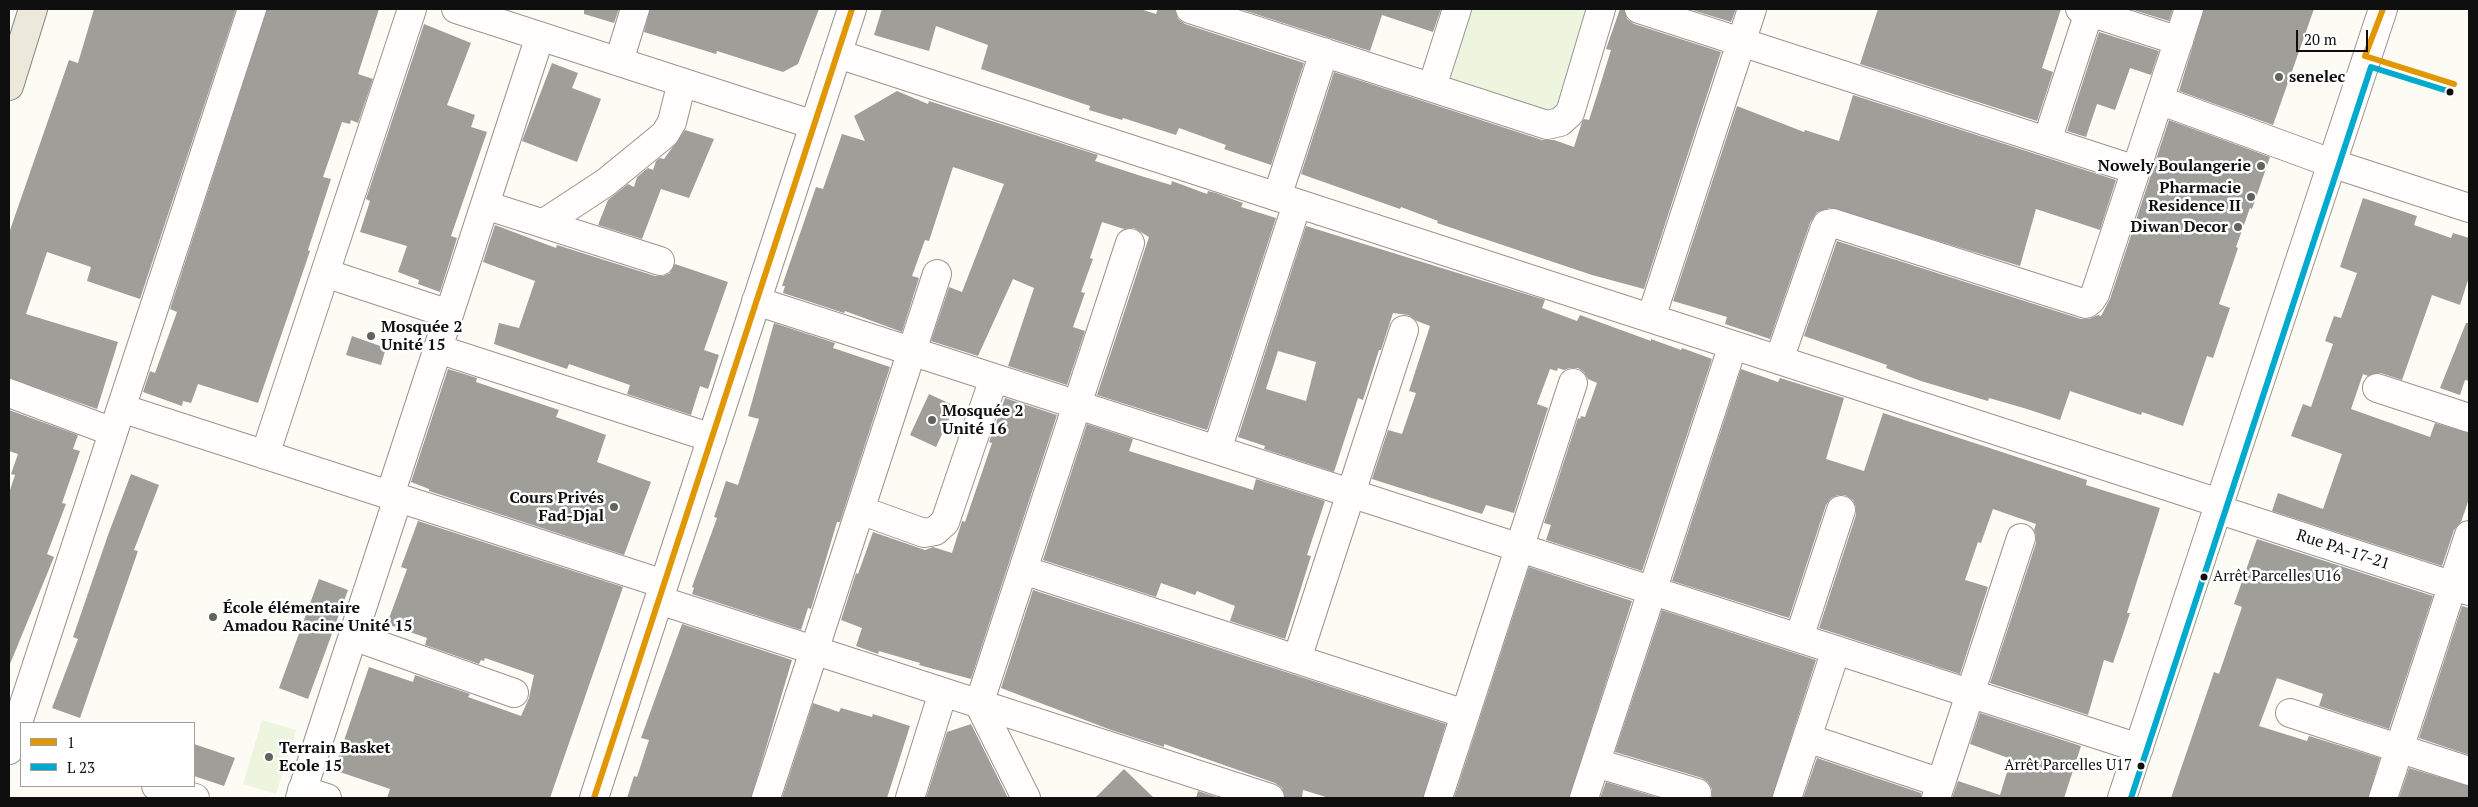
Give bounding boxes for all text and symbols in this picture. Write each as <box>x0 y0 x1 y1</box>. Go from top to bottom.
scale bar <box>2298 20 2370 52</box>
text: 20 m <box>2304 29 2337 49</box>
place label: senelec <box>2289 67 2345 87</box>
marker: senelec <box>2273 71 2285 83</box>
unlabelled marker <box>2445 87 2455 97</box>
place label: Nowely Boulangerie <box>2098 156 2251 176</box>
marker: Nowely Boulangerie <box>2255 160 2267 172</box>
place label: Pharmacie Residence II <box>2148 178 2241 216</box>
marker: Pharmacie Residence II <box>2245 191 2257 203</box>
place label: Diwan Decor <box>2131 217 2228 237</box>
marker: Diwan Decor <box>2232 221 2244 233</box>
place label: Mosquée 2 Unité 15 <box>381 317 463 355</box>
marker: Mosquée 2 Unité 15 <box>365 330 377 342</box>
place label: Mosquée 2 Unité 16 <box>942 401 1024 439</box>
marker: Mosquée 2 Unité 16 <box>926 414 938 426</box>
place label: Cours Privés Fad-Djal <box>509 488 604 526</box>
marker: Cours Privés Fad-Djal <box>608 501 620 513</box>
street label: Rue PA-17-21 <box>2294 526 2392 574</box>
place label: Arrêt Parcelles U16 <box>2213 568 2341 586</box>
marker: Arrêt Parcelles U16 <box>2199 572 2209 582</box>
place label: École élémentaire Amadou Racine Unité 15 <box>223 598 412 636</box>
marker: École élémentaire Amadou Racine Unité 15 <box>207 611 219 623</box>
legend <box>20 722 195 787</box>
text: 1 <box>67 732 75 752</box>
place label: Terrain Basket Ecole 15 <box>279 738 391 776</box>
marker: Terrain Basket Ecole 15 <box>263 751 275 763</box>
text: L 23 <box>67 757 95 777</box>
place label: Arrêt Parcelles U17 <box>2004 757 2132 775</box>
marker: Arrêt Parcelles U17 <box>2136 761 2146 771</box>

